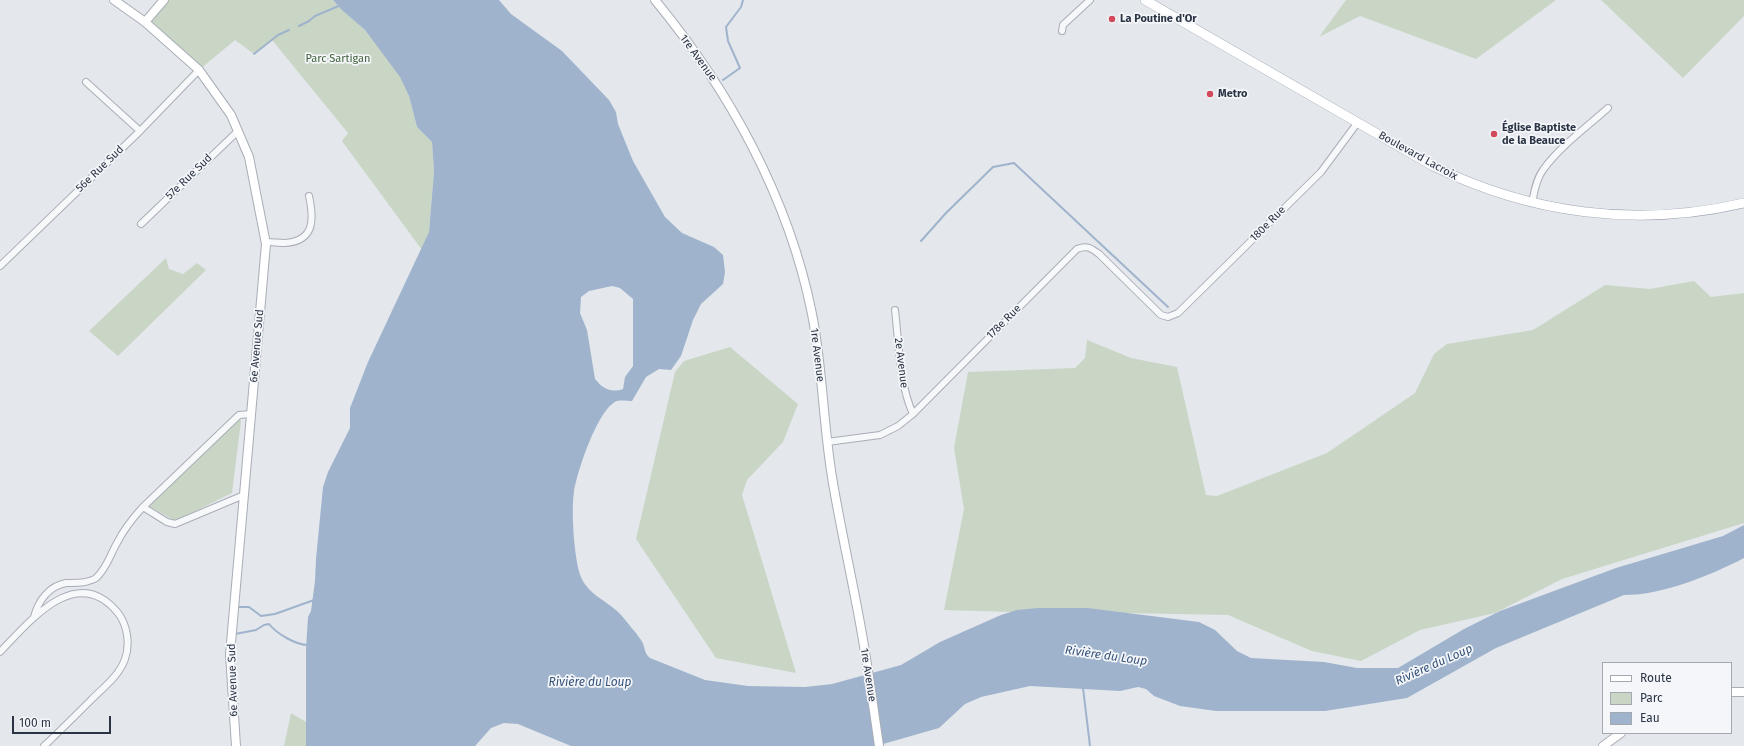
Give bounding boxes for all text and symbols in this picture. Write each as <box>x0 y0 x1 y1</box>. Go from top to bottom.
place label: La Poutine d'Or <box>1120 12 1197 26</box>
marker: La Poutine d'Or <box>1107 14 1117 24</box>
street label: 1re Avenue <box>677 32 719 84</box>
park label: Parc Sartigan <box>305 52 371 66</box>
place label: Metro <box>1218 87 1247 101</box>
marker: Metro <box>1205 89 1215 99</box>
place label: Église Baptiste de la Beauce <box>1502 121 1576 147</box>
street label: Boulevard Lacroix <box>1376 129 1460 183</box>
marker: Église Baptiste de la Beauce <box>1489 129 1499 139</box>
street label: 56e Rue Sud <box>73 143 127 195</box>
street label: 57e Rue Sud <box>163 152 215 202</box>
street label: 180e Rue <box>1247 203 1289 245</box>
street label: 178e Rue <box>984 302 1024 342</box>
street label: 6e Avenue Sud <box>247 309 267 383</box>
street label: 1re Avenue <box>807 327 827 383</box>
street label: 2e Avenue <box>891 337 911 389</box>
water label: Rivière du Loup <box>1393 642 1475 688</box>
street label: 6e Avenue Sud <box>225 643 241 717</box>
water label: Rivière du Loup <box>1064 643 1148 669</box>
street label: 1re Avenue <box>857 647 879 703</box>
legend <box>1602 662 1732 734</box>
text: Route <box>1640 671 1672 685</box>
water label: Rivière du Loup <box>549 676 631 690</box>
text: Parc <box>1640 691 1663 705</box>
scale bar <box>14 708 113 734</box>
text: Eau <box>1640 711 1660 725</box>
text: 100 m <box>19 716 51 730</box>

